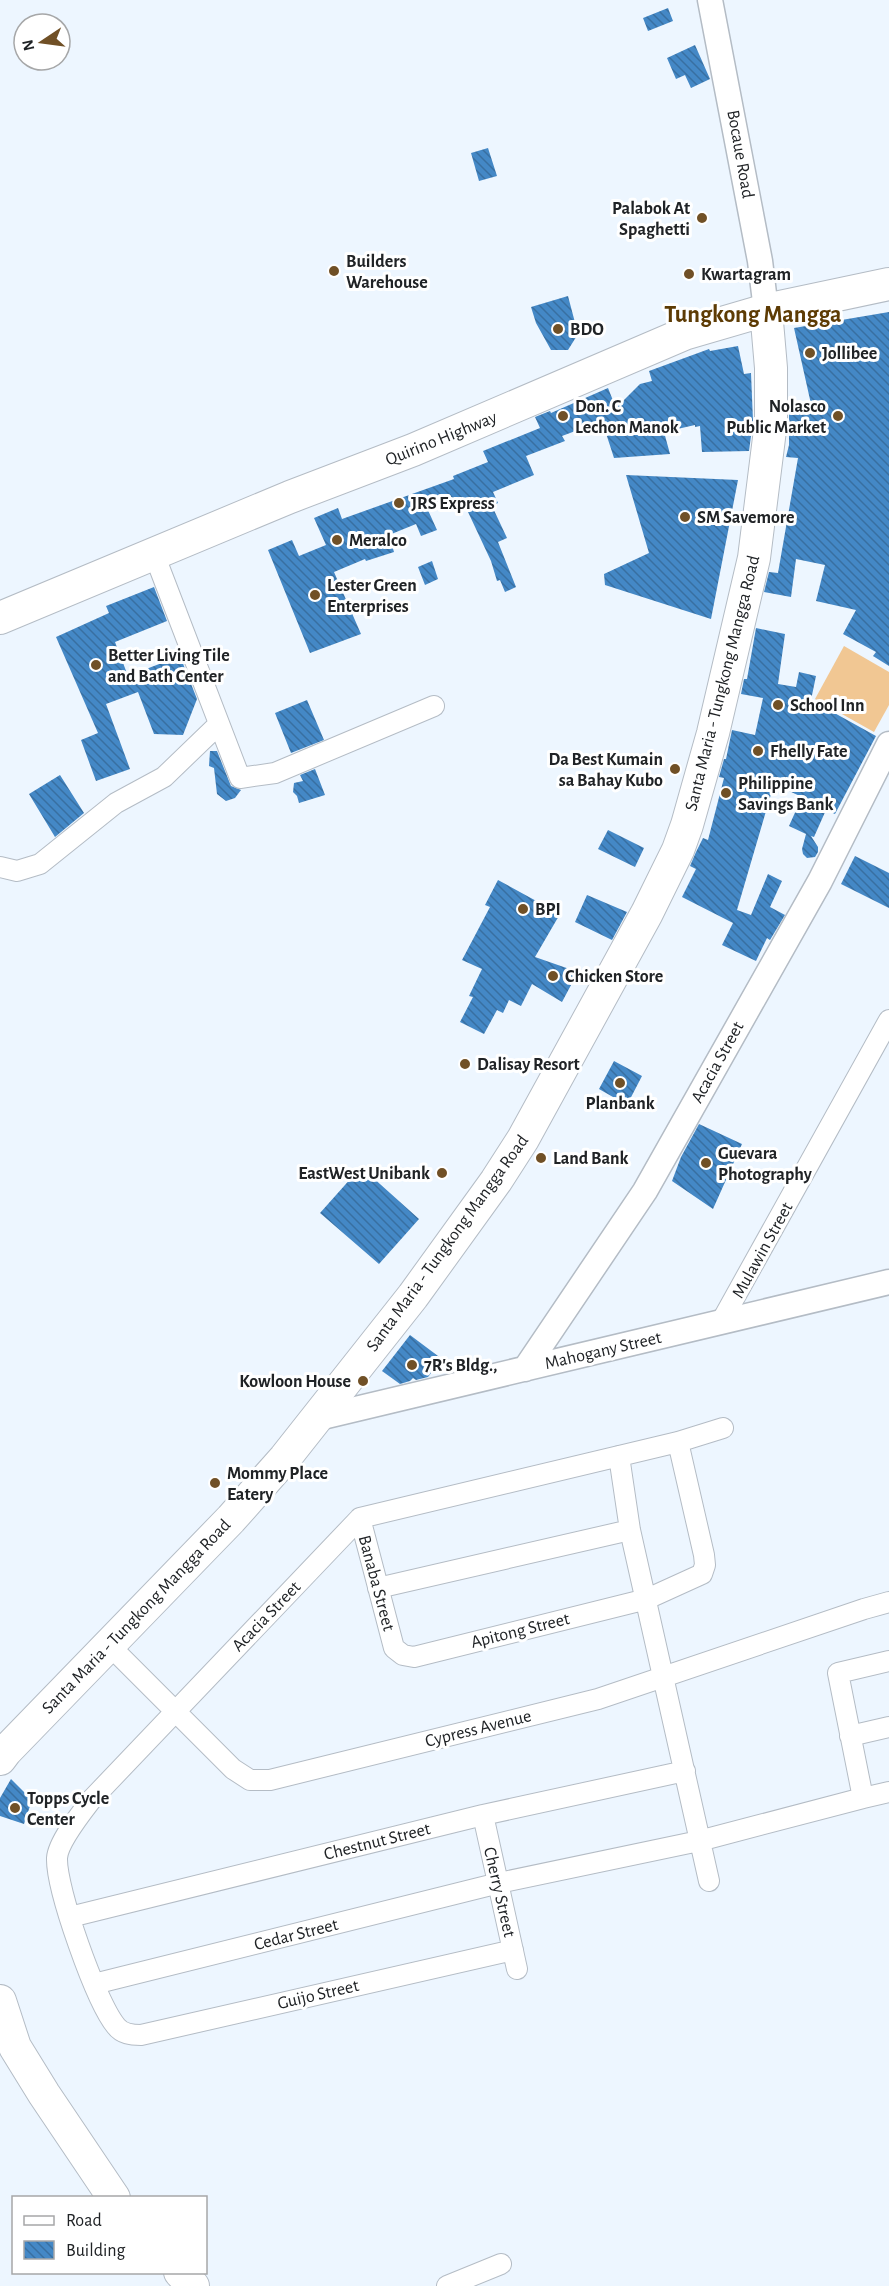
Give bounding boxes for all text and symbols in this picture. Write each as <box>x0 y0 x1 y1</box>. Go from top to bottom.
north arrow <box>12 12 72 72</box>
text: N <box>19 38 37 52</box>
street label: Bocaue Road <box>723 108 757 200</box>
place label: Palabok At Spaghetti <box>612 200 690 239</box>
marker: Palabok At Spaghetti <box>695 211 709 225</box>
place label: Builders Warehouse <box>346 253 428 292</box>
marker: Builders Warehouse <box>327 264 341 278</box>
place label: Kwartagram <box>701 266 791 284</box>
marker: Kwartagram <box>682 267 696 281</box>
district label: Tungkong Mangga <box>664 303 842 327</box>
place label: BDO <box>570 321 604 339</box>
marker: BDO <box>551 322 565 336</box>
place label: Jollibee <box>822 345 877 363</box>
marker: Jollibee <box>803 346 817 360</box>
place label: Don. C Lechon Manok <box>575 398 679 437</box>
place label: Nolasco Public Market <box>726 398 826 437</box>
street label: Quirino Highway <box>383 408 500 469</box>
marker: Don. C Lechon Manok <box>556 409 570 423</box>
marker: Nolasco Public Market <box>831 409 845 423</box>
place label: JRS Express <box>411 495 495 513</box>
marker: JRS Express <box>392 496 406 510</box>
place label: SM Savemore <box>697 509 795 527</box>
marker: SM Savemore <box>678 510 692 524</box>
place label: Meralco <box>349 532 407 550</box>
marker: Meralco <box>330 533 344 547</box>
street label: Santa Maria - Tungkong Mangga Road <box>682 554 763 813</box>
place label: Lester Green Enterprises <box>327 577 417 616</box>
marker: Lester Green Enterprises <box>308 588 322 602</box>
place label: Better Living Tile and Bath Center <box>108 647 230 686</box>
marker: Better Living Tile and Bath Center <box>89 658 103 672</box>
place label: School Inn <box>790 697 865 715</box>
marker: School Inn <box>771 698 785 712</box>
place label: Fhelly Fate <box>770 743 848 761</box>
marker: Fhelly Fate <box>751 744 765 758</box>
place label: Da Best Kumain sa Bahay Kubo <box>548 751 663 790</box>
marker: Da Best Kumain sa Bahay Kubo <box>668 762 682 776</box>
place label: Philippine Savings Bank <box>738 775 834 814</box>
marker: Philippine Savings Bank <box>719 786 733 800</box>
place label: BPI <box>535 901 561 919</box>
marker: BPI <box>516 902 530 916</box>
place label: Chicken Store <box>565 968 663 986</box>
marker: Chicken Store <box>546 969 560 983</box>
street label: Acacia Street <box>688 1019 748 1106</box>
place label: Dalisay Resort <box>477 1056 580 1074</box>
marker: Dalisay Resort <box>458 1057 472 1071</box>
marker: Planbank <box>613 1076 627 1090</box>
place label: Planbank <box>585 1095 655 1113</box>
street label: Santa Maria - Tungkong Mangga Road <box>363 1132 532 1355</box>
place label: Guevara Photography <box>718 1145 813 1184</box>
place label: Land Bank <box>553 1150 629 1168</box>
marker: Land Bank <box>534 1151 548 1165</box>
marker: Guevara Photography <box>699 1156 713 1170</box>
place label: EastWest Unibank <box>298 1165 430 1183</box>
marker: EastWest Unibank <box>435 1166 449 1180</box>
street label: Mulawin Street <box>729 1199 797 1301</box>
street label: Mahogany Street <box>543 1329 664 1373</box>
place label: 7R's Bldg., <box>424 1357 497 1375</box>
marker: 7R's Bldg., <box>405 1358 419 1372</box>
place label: Kowloon House <box>239 1373 351 1391</box>
marker: Kowloon House <box>356 1374 370 1388</box>
place label: Mommy Place Eatery <box>227 1465 328 1504</box>
marker: Mommy Place Eatery <box>208 1476 222 1490</box>
street label: Santa Maria - Tungkong Mangga Road <box>39 1516 234 1717</box>
street label: Banaba Street <box>355 1533 398 1633</box>
street label: Acacia Street <box>229 1578 305 1655</box>
street label: Apitong Street <box>469 1610 572 1652</box>
street label: Cypress Avenue <box>423 1707 533 1751</box>
place label: Topps Cycle Center <box>27 1790 109 1829</box>
marker: Topps Cycle Center <box>8 1801 22 1815</box>
street label: Chestnut Street <box>322 1820 433 1864</box>
street label: Cherry Street <box>480 1845 518 1939</box>
street label: Cedar Street <box>252 1916 340 1954</box>
street label: Guijo Street <box>276 1977 361 2013</box>
legend <box>12 2196 207 2274</box>
text: Road <box>66 2212 102 2230</box>
text: Building <box>66 2242 126 2260</box>

